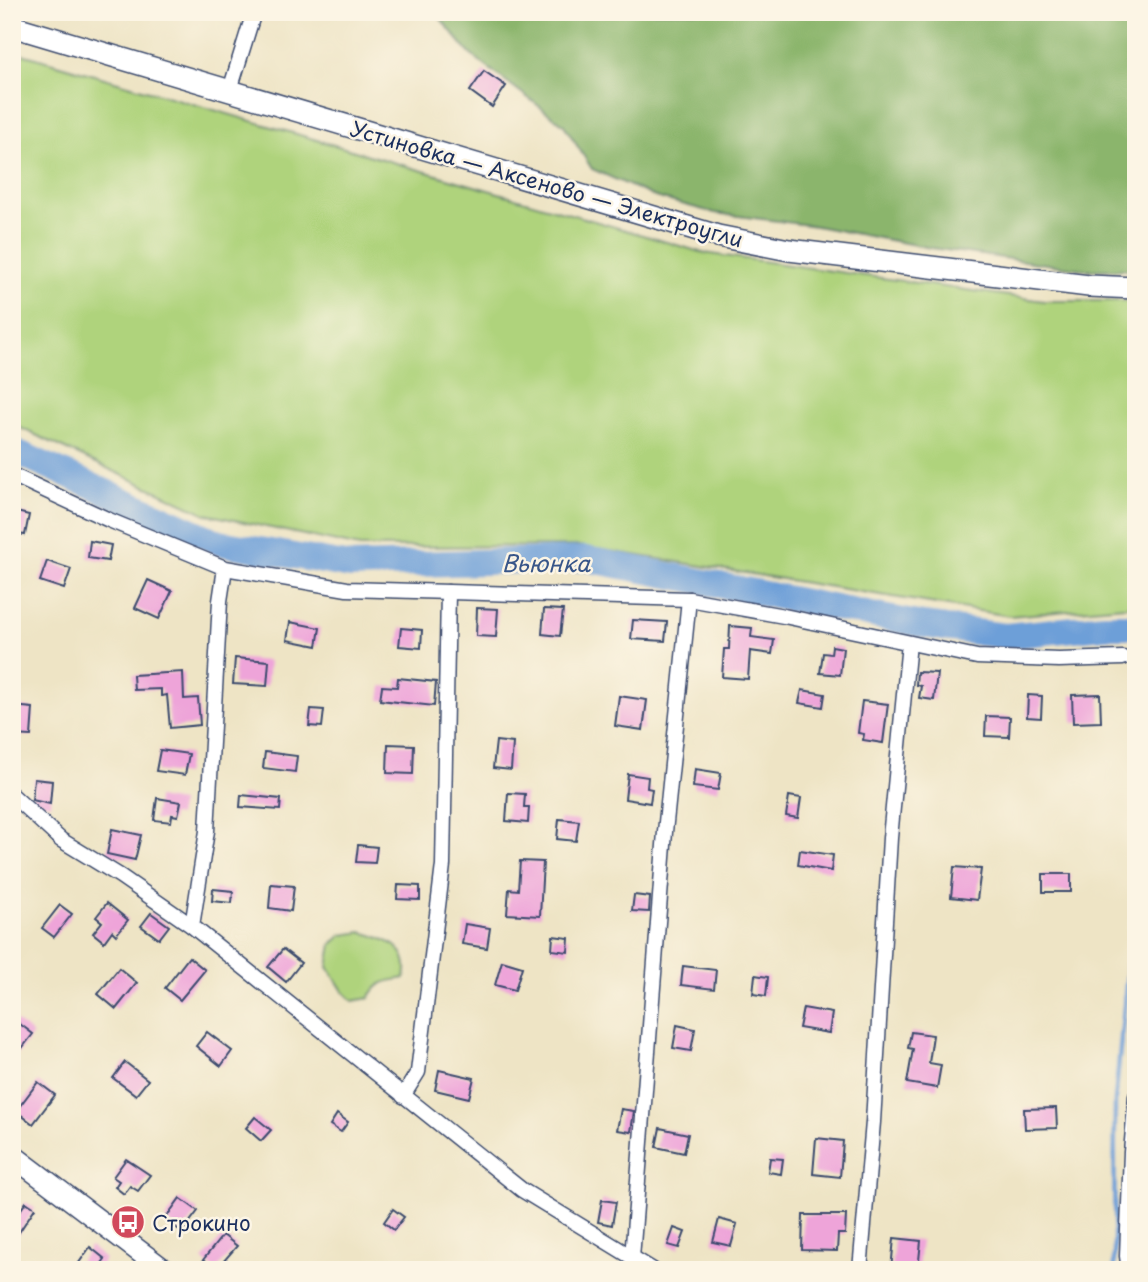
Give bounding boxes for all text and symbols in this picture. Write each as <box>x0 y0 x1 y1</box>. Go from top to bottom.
street label: Устиновка — Аксеново — Электроугли <box>347 112 747 254</box>
water label: Вьюнка <box>502 545 591 580</box>
bus stop icon: Строкино <box>109 1203 147 1241</box>
place label: Строкино <box>152 1206 251 1238</box>

